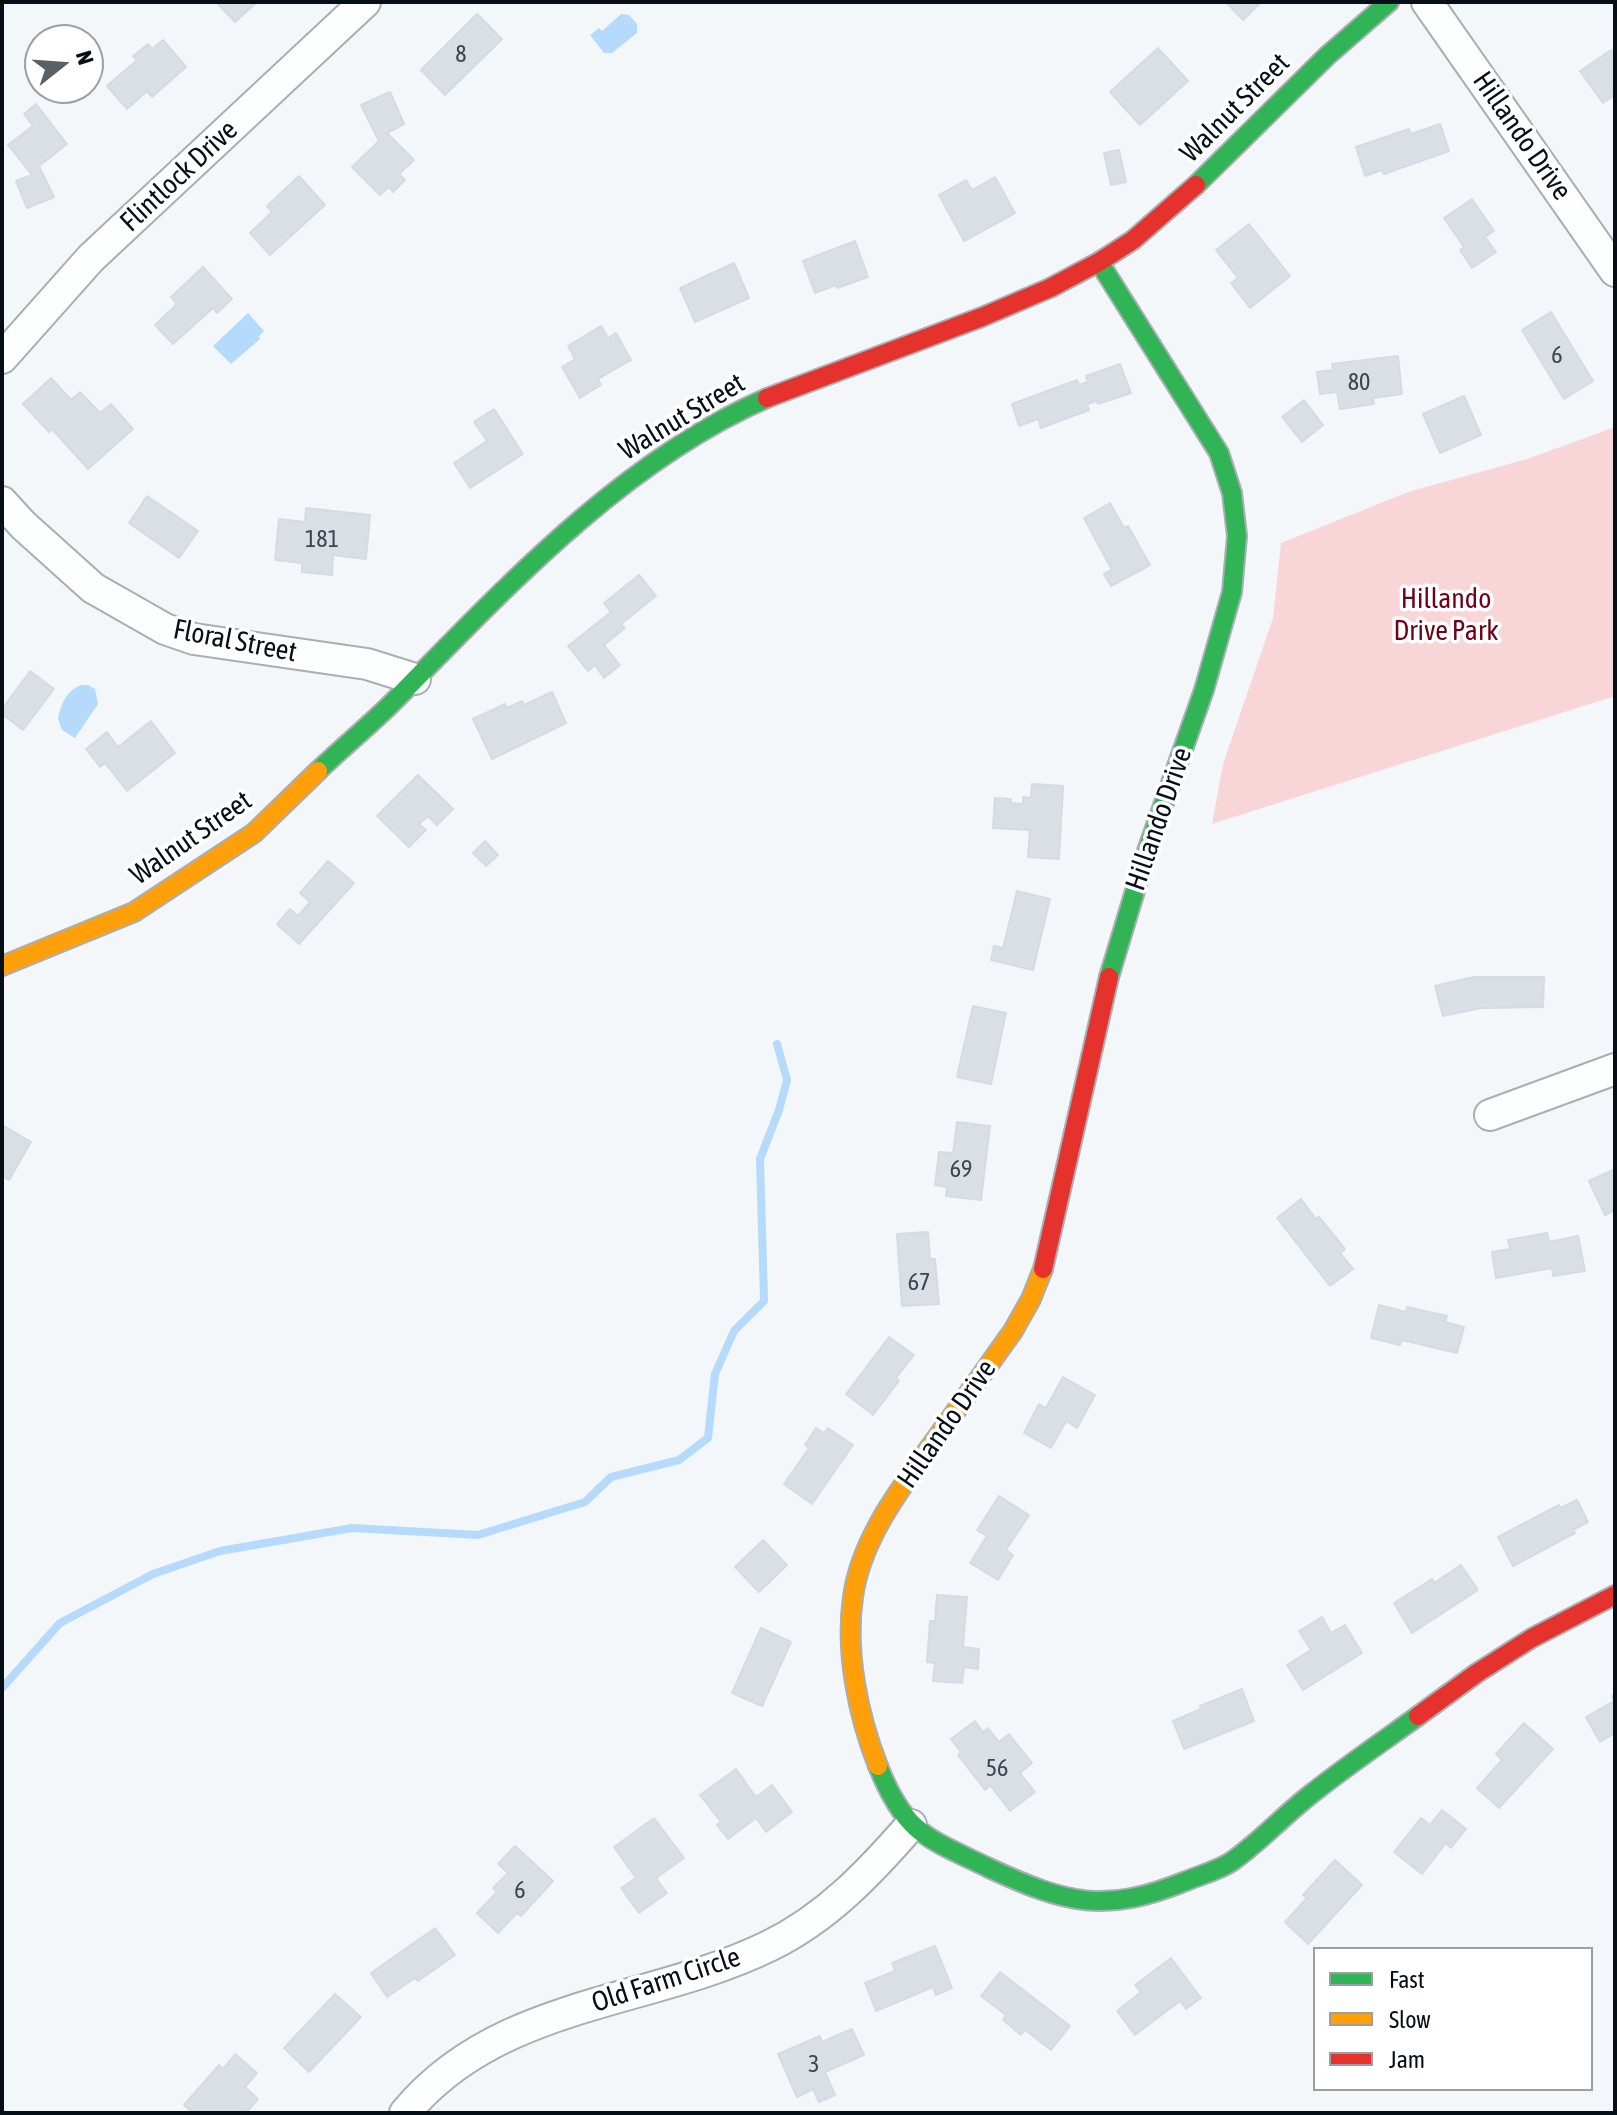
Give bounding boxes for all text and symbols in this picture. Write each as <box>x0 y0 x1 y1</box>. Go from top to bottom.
north arrow <box>24 24 104 104</box>
house number: 8 <box>455 40 467 68</box>
street label: Walnut Street <box>1174 47 1296 169</box>
text: N <box>71 48 99 68</box>
street label: Hillando Drive <box>1466 65 1578 207</box>
street label: Flintlock Drive <box>113 113 245 239</box>
house number: 6 <box>1551 341 1563 369</box>
street label: Walnut Street <box>613 366 751 468</box>
house number: 80 <box>1348 368 1370 396</box>
house number: 181 <box>305 525 339 553</box>
park label: Hillando Drive Park <box>1394 582 1498 648</box>
street label: Floral Street <box>170 613 300 669</box>
street label: Hillando Drive <box>1119 743 1199 895</box>
street label: Walnut Street <box>124 784 258 892</box>
house number: 69 <box>950 1155 972 1183</box>
house number: 67 <box>908 1268 930 1296</box>
street label: Hillando Drive <box>891 1353 1003 1495</box>
house number: 56 <box>986 1754 1008 1782</box>
house number: 6 <box>514 1876 526 1904</box>
street label: Old Farm Circle <box>588 1940 744 2020</box>
legend <box>1313 1947 1593 2091</box>
text: Fast <box>1389 1966 1425 1993</box>
text: Slow <box>1389 2006 1431 2033</box>
text: Jam <box>1389 2046 1425 2073</box>
house number: 3 <box>808 2050 820 2078</box>

